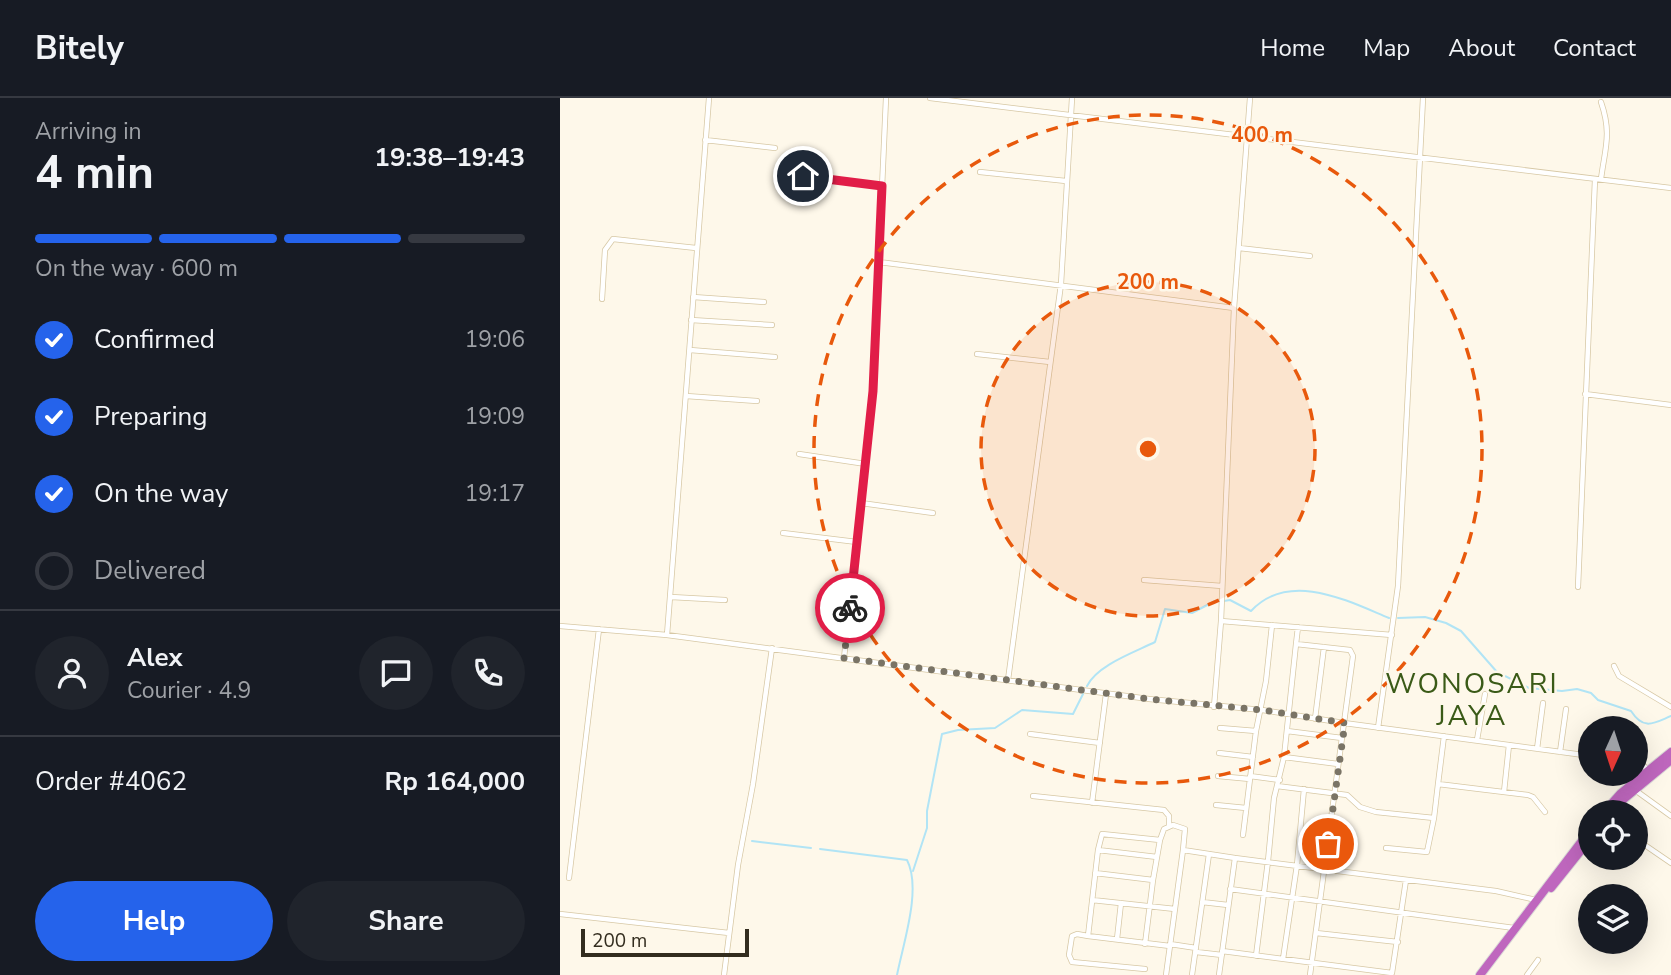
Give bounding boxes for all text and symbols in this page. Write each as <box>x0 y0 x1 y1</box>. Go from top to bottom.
text: Bitely <box>35 26 124 71</box>
text: Home <box>1260 32 1325 64</box>
text: Map <box>1363 32 1410 64</box>
text: About <box>1448 32 1515 64</box>
text: Contact <box>1553 32 1636 64</box>
text: Arriving in <box>35 116 142 147</box>
text: 400 m <box>1231 121 1293 149</box>
text: 19:38–19:43 <box>374 140 525 175</box>
text: 4 min <box>35 141 154 204</box>
pin <box>773 146 833 206</box>
icon: home <box>784 157 822 195</box>
text: On the way · 600 m <box>35 253 238 284</box>
text: 200 m <box>1117 268 1179 296</box>
icon: check <box>35 321 73 359</box>
text: Confirmed <box>94 322 215 357</box>
text: 19:06 <box>465 324 525 355</box>
icon: check <box>35 398 73 436</box>
text: Preparing <box>94 399 207 434</box>
text: 19:09 <box>465 401 525 432</box>
centre of rings <box>1136 437 1160 461</box>
icon: check <box>35 475 73 513</box>
text: On the way <box>94 476 228 511</box>
text: 19:17 <box>465 478 525 509</box>
text: Delivered <box>94 553 206 588</box>
courier <box>815 573 885 643</box>
icon: bike <box>831 589 869 627</box>
button: person <box>35 636 109 710</box>
button: chat <box>359 636 433 710</box>
button: phone <box>451 636 525 710</box>
text: Alex <box>127 640 183 675</box>
district label: WONOSARI JAYA <box>1385 665 1559 735</box>
text: Courier · 4.9 <box>127 675 251 706</box>
north arrow <box>1578 716 1648 786</box>
map controls <box>1578 716 1648 954</box>
text: Order #4062 <box>35 764 187 799</box>
text: Rp 164,000 <box>384 764 525 799</box>
button: locate <box>1578 800 1648 870</box>
pin <box>1298 814 1358 874</box>
icon: bag <box>1309 825 1347 863</box>
button: Help <box>35 881 273 961</box>
button: Share <box>287 881 525 961</box>
button: layers <box>1578 884 1648 954</box>
scale bar <box>581 926 749 958</box>
text: 200 m <box>592 928 647 954</box>

